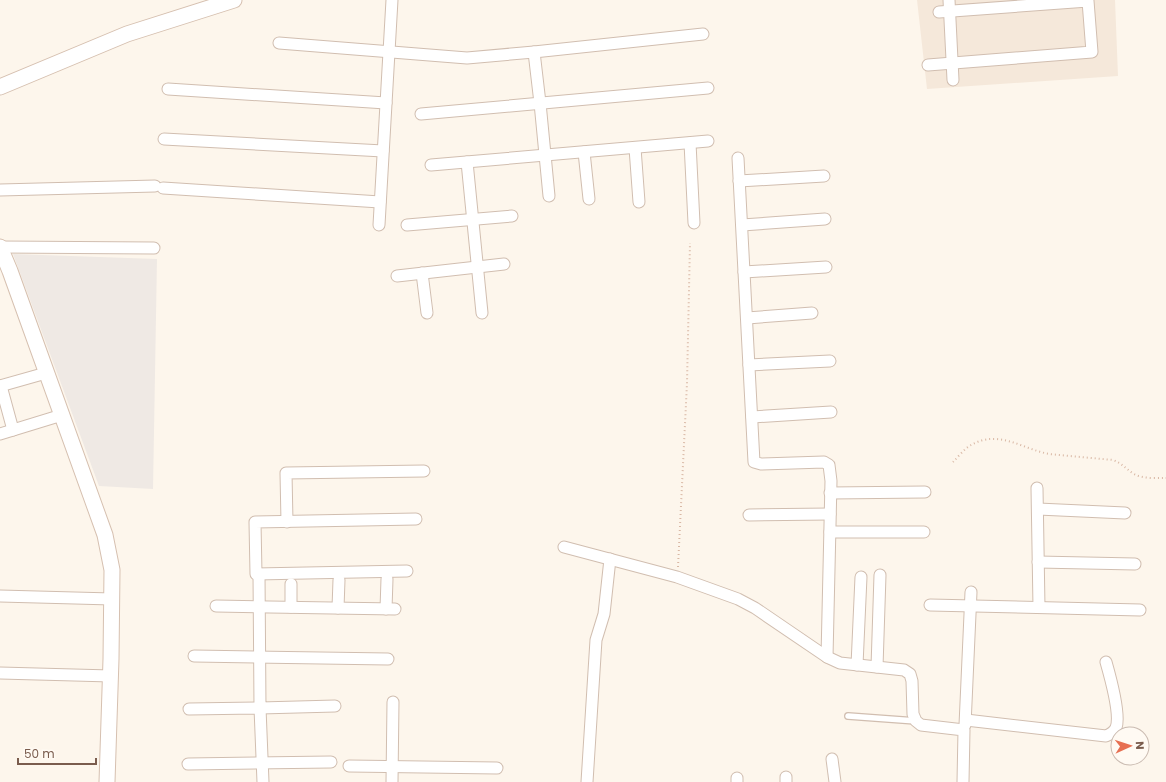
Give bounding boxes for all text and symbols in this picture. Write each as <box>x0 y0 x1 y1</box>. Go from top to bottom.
north arrow <box>1110 726 1150 766</box>
scale bar <box>18 740 96 766</box>
text: N <box>1132 741 1148 750</box>
text: 50 m <box>24 745 55 762</box>

